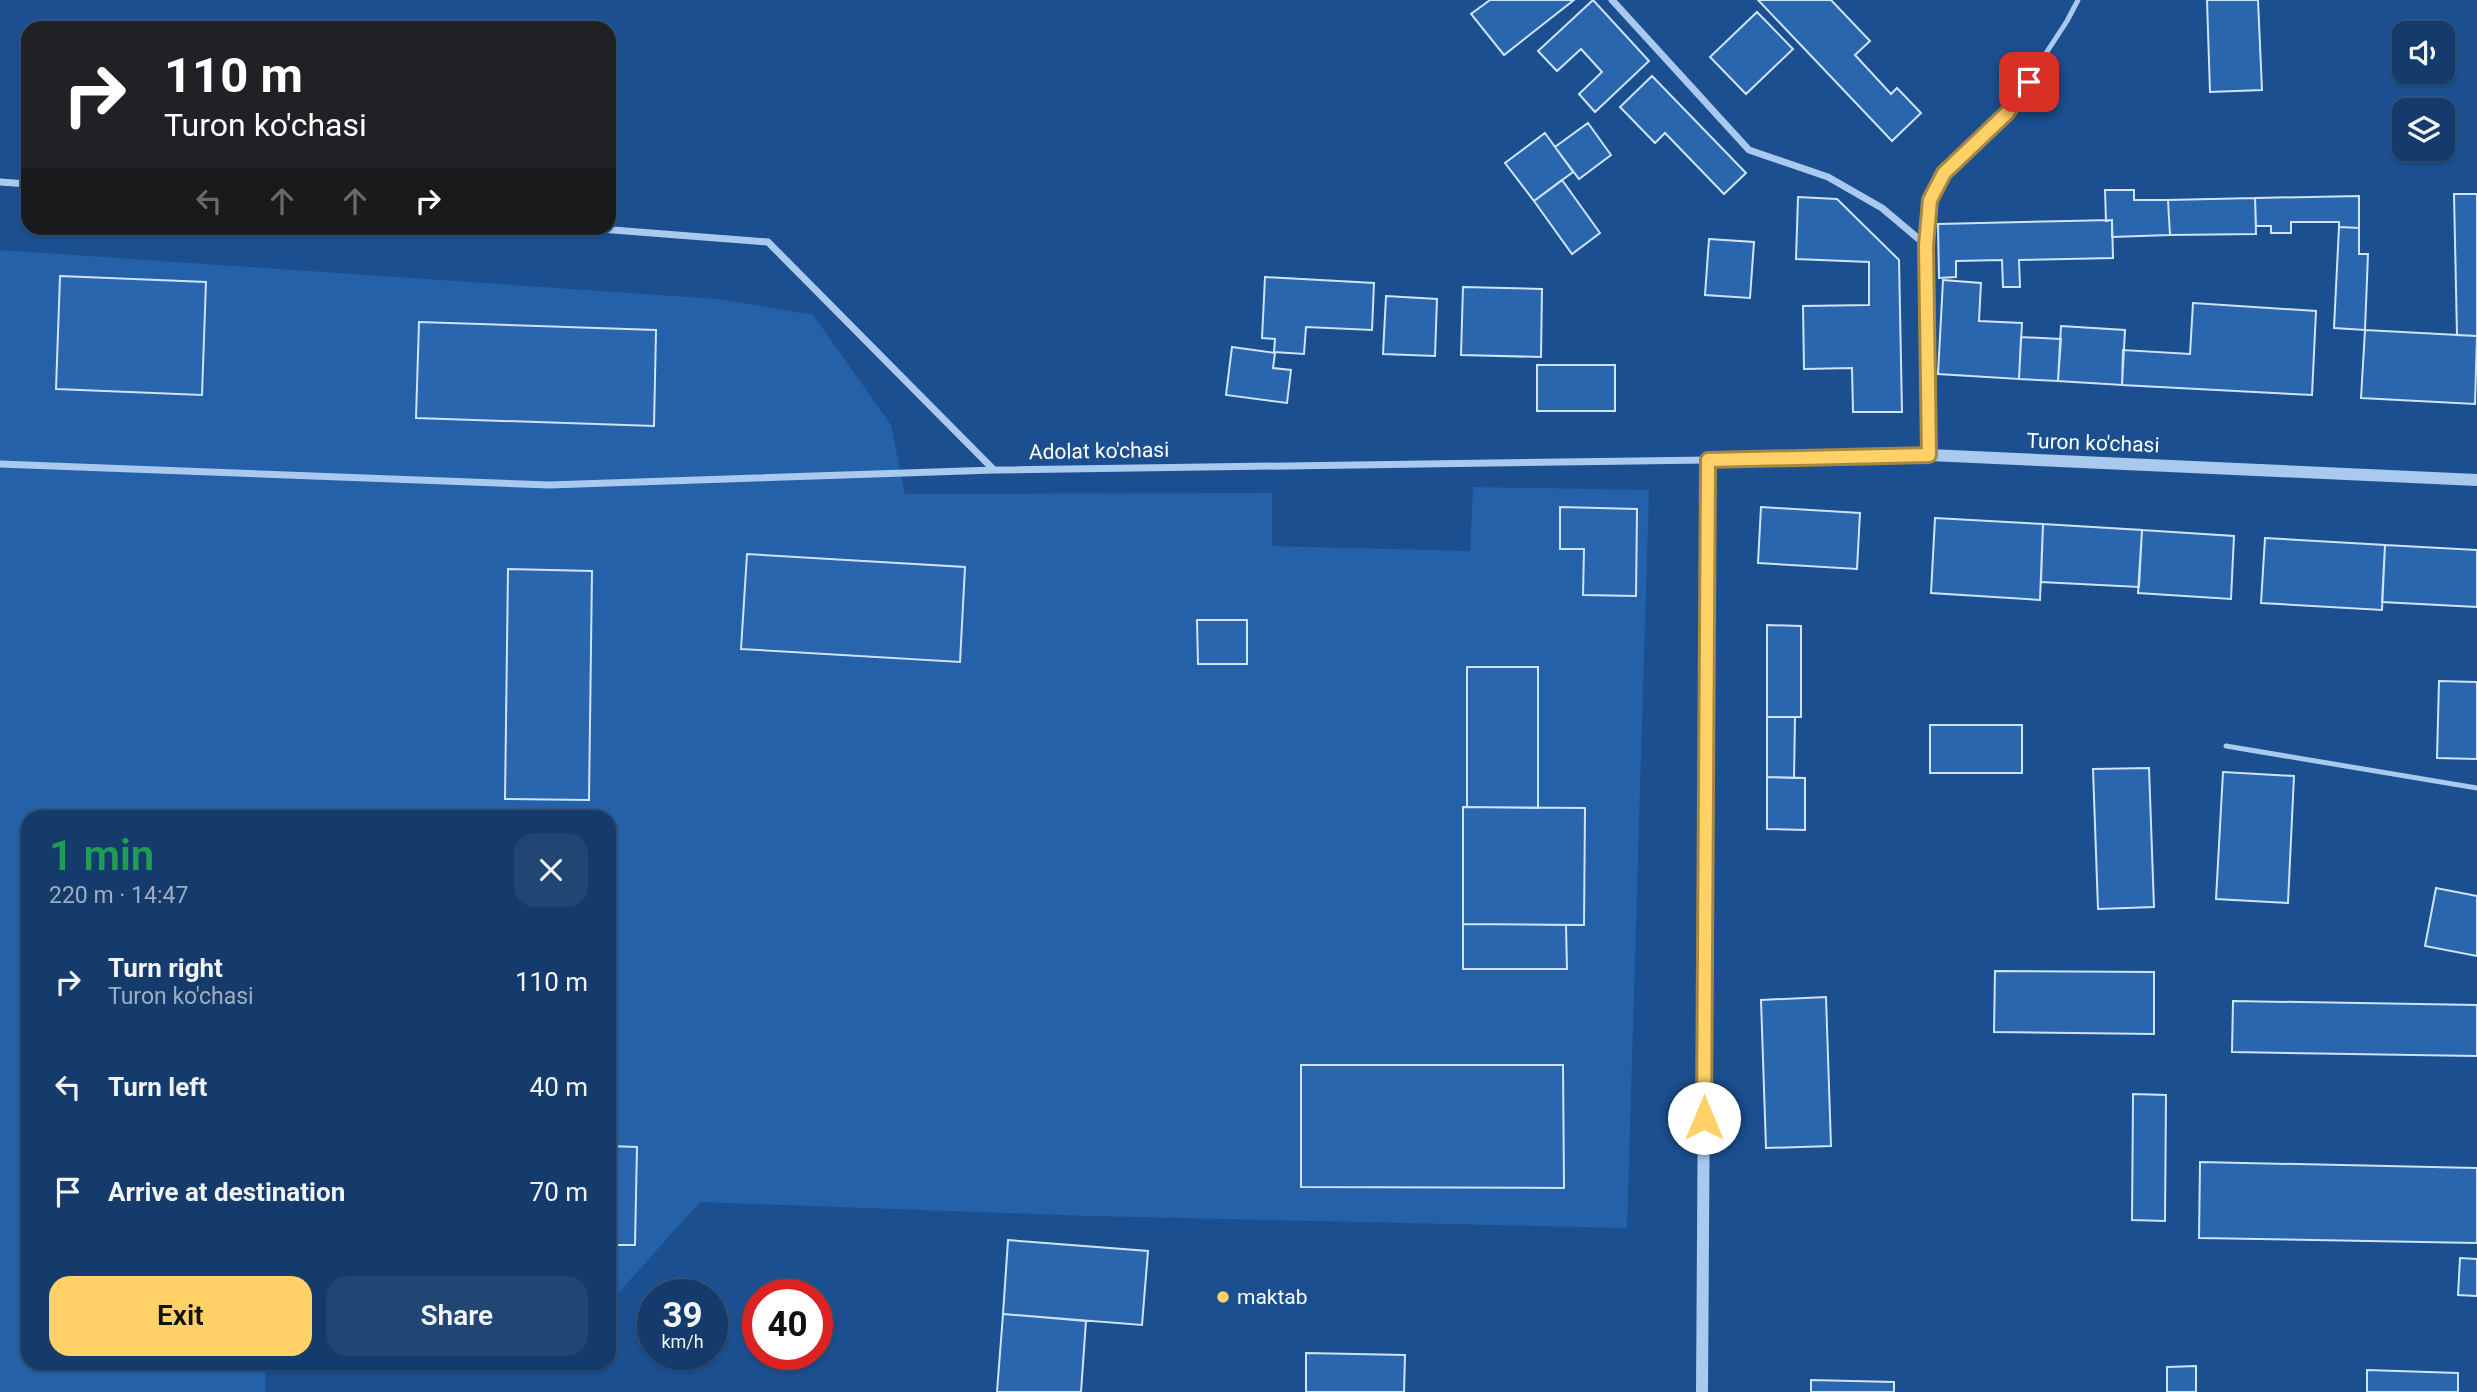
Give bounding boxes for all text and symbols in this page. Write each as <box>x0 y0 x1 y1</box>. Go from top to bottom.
map controls <box>2392 21 2455 161</box>
button: sound <box>2392 21 2455 84</box>
text: 110 m <box>164 47 303 104</box>
icon: right <box>49 49 140 140</box>
pin <box>1999 52 2059 112</box>
icon: arrive <box>2010 63 2048 101</box>
button: layers <box>2392 98 2455 161</box>
text: Turon ko'chasi <box>164 106 367 144</box>
icon: left <box>190 182 228 220</box>
icon: ahead <box>263 182 301 220</box>
icon: ahead <box>336 182 374 220</box>
icon: right <box>409 182 447 220</box>
street label: Turon ko'chasi <box>2026 429 2160 457</box>
street label: Adolat ko'chasi <box>1029 438 1169 464</box>
text: 1 min <box>49 831 154 880</box>
button: close <box>514 833 588 907</box>
text: 220 m · 14:47 <box>49 882 188 909</box>
text: Turn right <box>108 953 223 983</box>
icon: right <box>49 963 87 1001</box>
text: 110 m <box>515 967 588 997</box>
text: Turon ko'chasi <box>108 983 254 1010</box>
icon: left <box>49 1068 87 1106</box>
text: Turn left <box>108 1072 207 1102</box>
text: 40 m <box>530 1072 588 1102</box>
position arrow <box>1667 1081 1741 1155</box>
icon: arrive <box>49 1173 87 1211</box>
text: Arrive at destination <box>108 1177 345 1207</box>
text: 70 m <box>530 1177 588 1207</box>
button: Exit <box>49 1276 312 1356</box>
button: Share <box>326 1276 588 1356</box>
speed limit sign: 40 <box>742 1279 833 1370</box>
place label: maktab <box>1237 1285 1308 1309</box>
marker: maktab <box>1215 1289 1231 1305</box>
text: 39 <box>662 1295 703 1336</box>
text: km/h <box>661 1331 704 1352</box>

